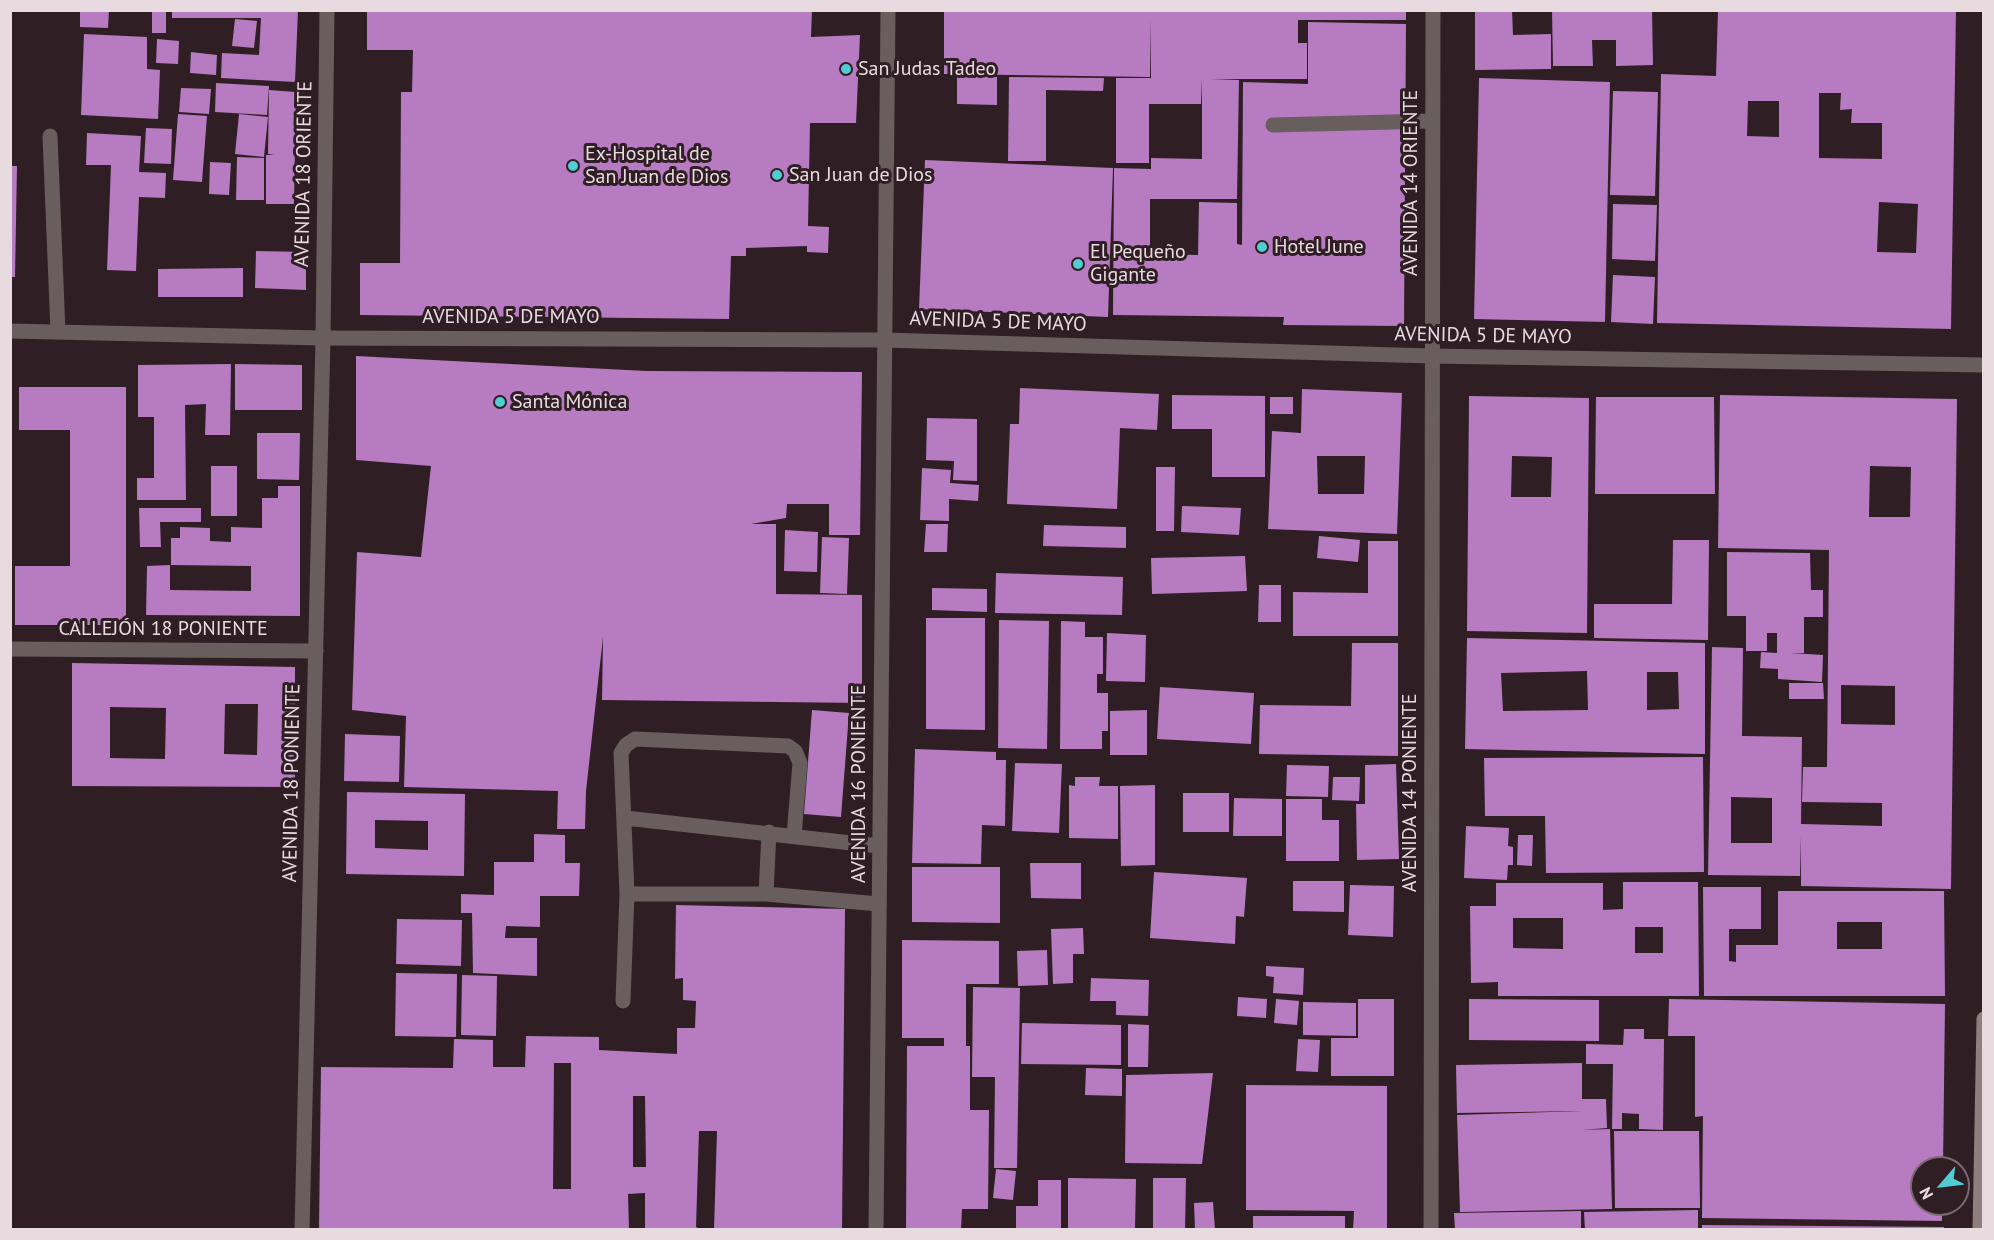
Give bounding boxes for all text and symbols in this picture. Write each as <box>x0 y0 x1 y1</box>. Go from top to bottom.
place label: San Judas Tadeo <box>858 57 996 81</box>
marker: San Judas Tadeo <box>839 62 853 76</box>
street label: AVENIDA 18 ORIENTE <box>290 81 318 267</box>
street label: AVENIDA 14 ORIENTE <box>1399 90 1423 276</box>
place label: Ex-Hospital de San Juan de Dios <box>585 142 728 189</box>
marker: Ex-Hospital de San Juan de Dios <box>566 159 580 173</box>
place label: San Juan de Dios <box>789 163 932 187</box>
marker: San Juan de Dios <box>770 168 784 182</box>
place label: Hotel June <box>1274 235 1364 259</box>
place label: El Pequeño Gigante <box>1090 240 1186 287</box>
marker: Hotel June <box>1255 240 1269 254</box>
marker: El Pequeño Gigante <box>1071 257 1085 271</box>
street label: AVENIDA 5 DE MAYO <box>422 305 600 329</box>
street label: AVENIDA 5 DE MAYO <box>909 307 1087 337</box>
street label: AVENIDA 5 DE MAYO <box>1394 322 1572 350</box>
place label: Santa Mónica <box>512 390 627 414</box>
marker: Santa Mónica <box>493 395 507 409</box>
street label: CALLEJÓN 18 PONIENTE <box>58 617 268 641</box>
street label: AVENIDA 18 PONIENTE <box>278 683 306 883</box>
street label: AVENIDA 16 PONIENTE <box>847 685 871 883</box>
street label: AVENIDA 14 PONIENTE <box>1398 694 1422 892</box>
north arrow <box>1910 1156 1970 1216</box>
text: N <box>1915 1184 1937 1203</box>

